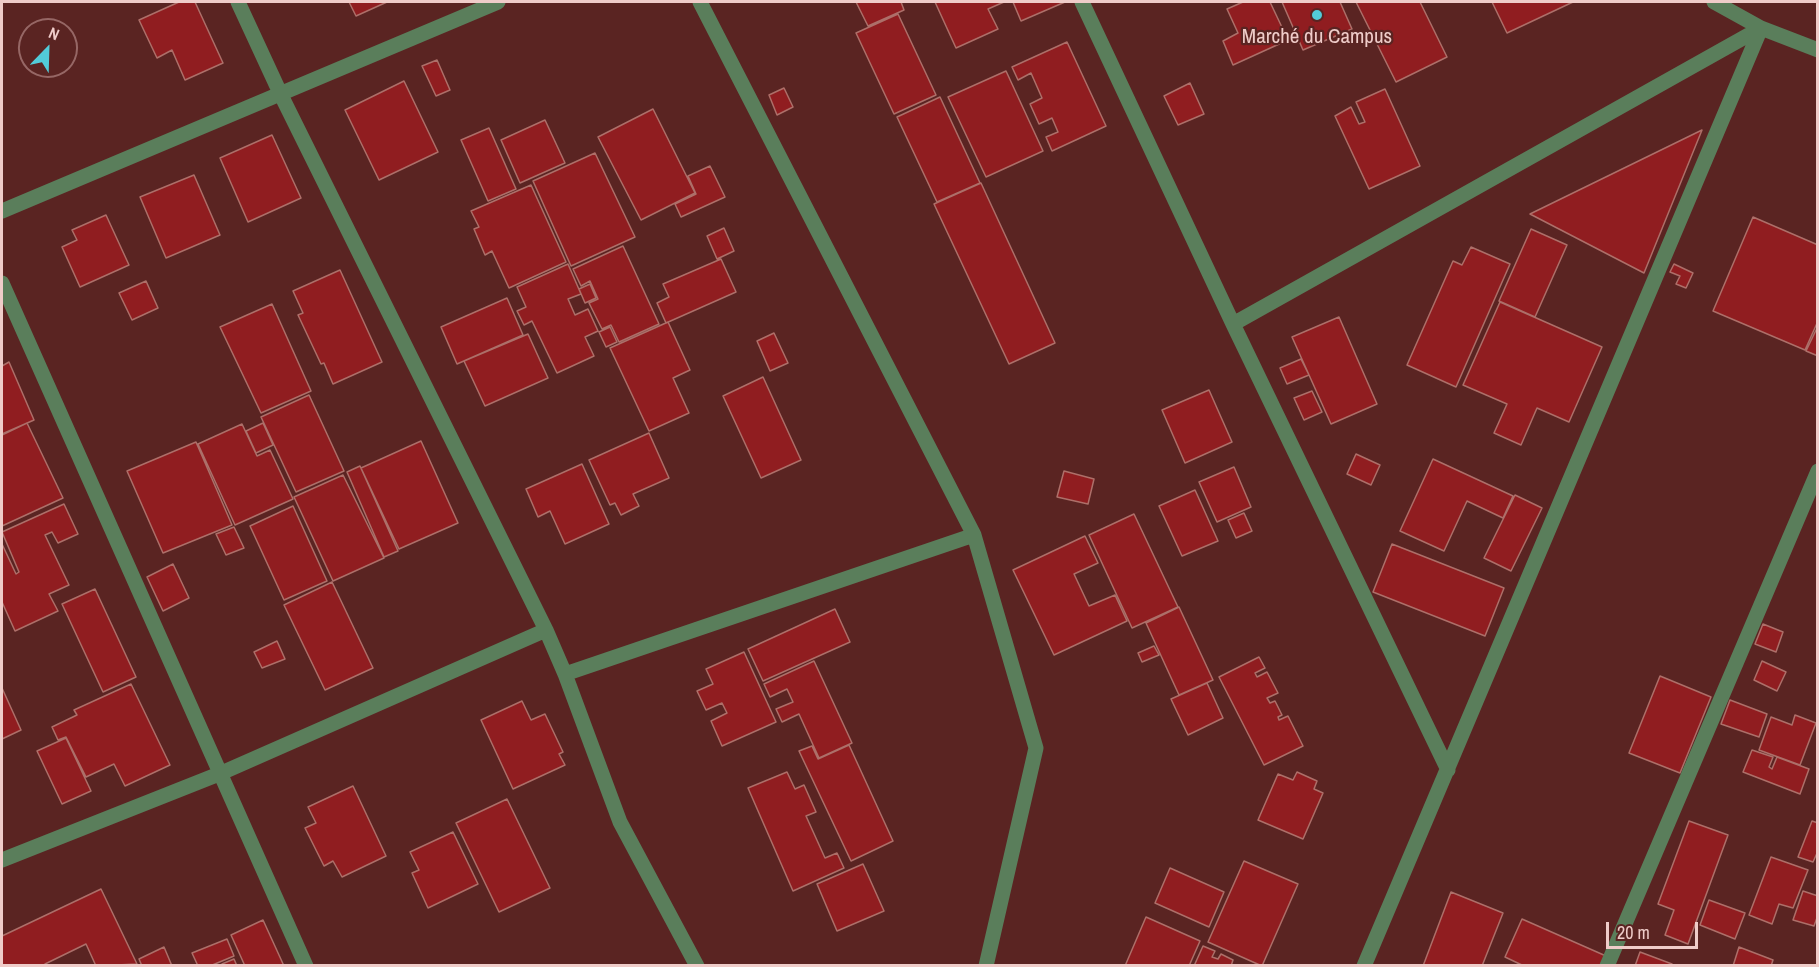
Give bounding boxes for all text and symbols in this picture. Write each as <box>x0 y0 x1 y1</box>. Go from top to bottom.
marker: Marché du Campus <box>1310 8 1324 22</box>
north arrow <box>18 18 78 78</box>
text: N <box>46 21 63 45</box>
place label: Marché du Campus <box>1242 24 1392 50</box>
scale bar <box>1609 910 1700 948</box>
text: 20 m <box>1617 920 1650 945</box>

